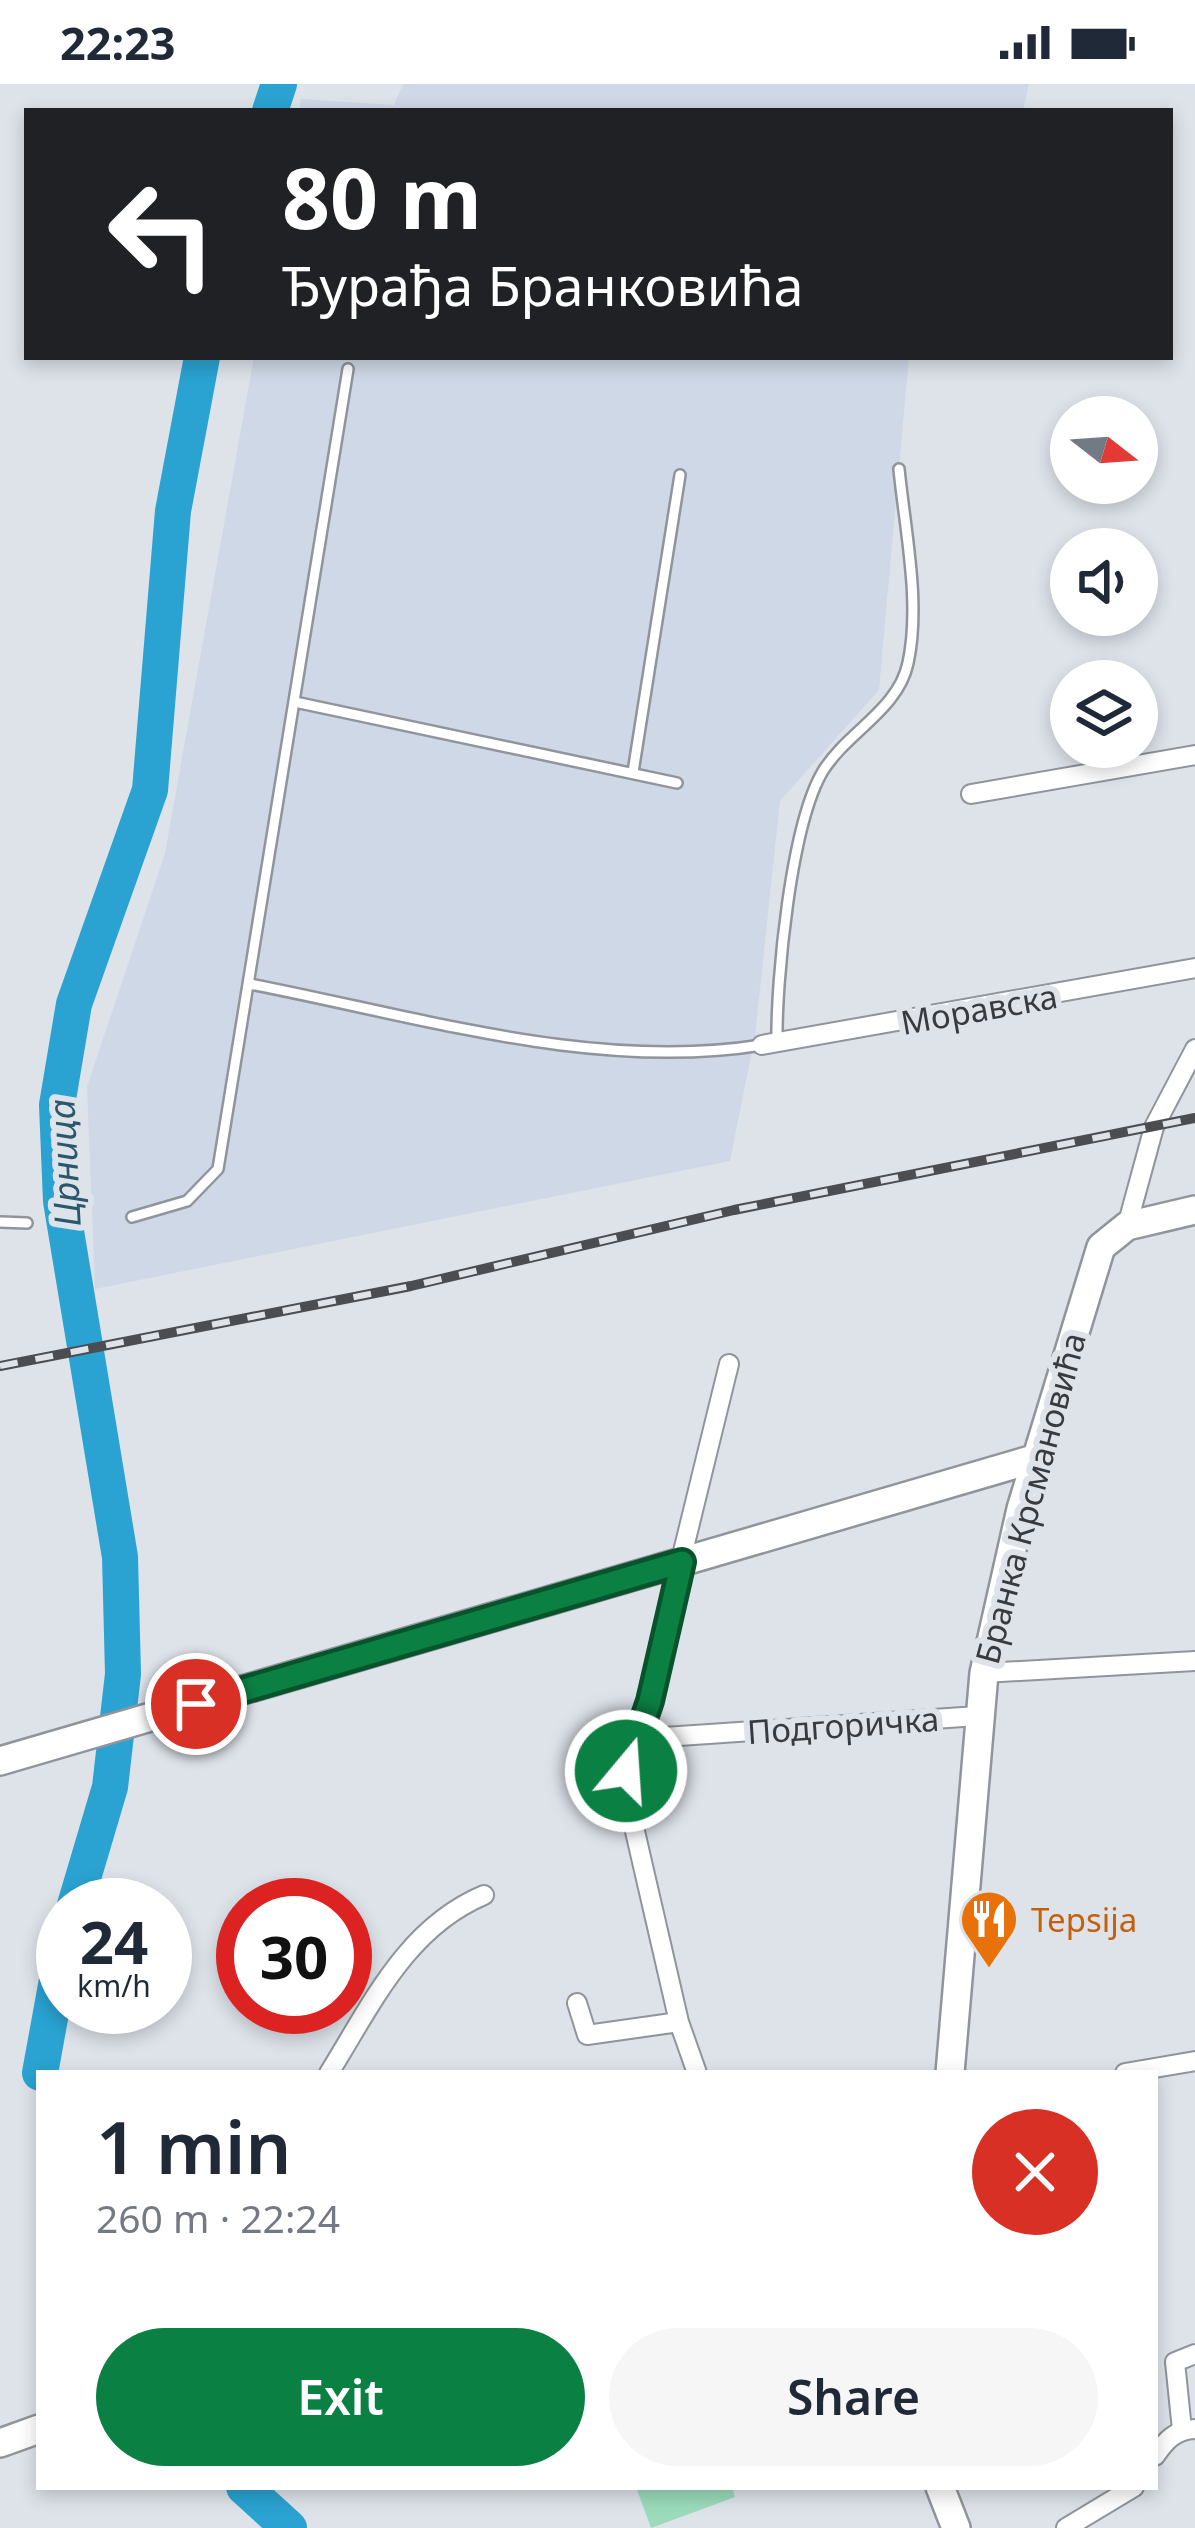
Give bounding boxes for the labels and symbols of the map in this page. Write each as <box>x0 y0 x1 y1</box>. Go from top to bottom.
north arrow <box>1050 396 1158 504</box>
street label: Моравска <box>897 973 1061 1045</box>
water label: Црница <box>36 1098 92 1228</box>
street label: Бранка Крсмановића <box>964 1327 1096 1669</box>
pin <box>145 1653 247 1755</box>
street label: Подгоричка <box>745 1696 941 1754</box>
position arrow <box>563 1708 689 1834</box>
speed limit sign: 30 <box>216 1878 372 2034</box>
restaurant icon: Tepsija <box>958 1888 1020 1970</box>
place label: Tepsija <box>1031 1897 1137 1942</box>

